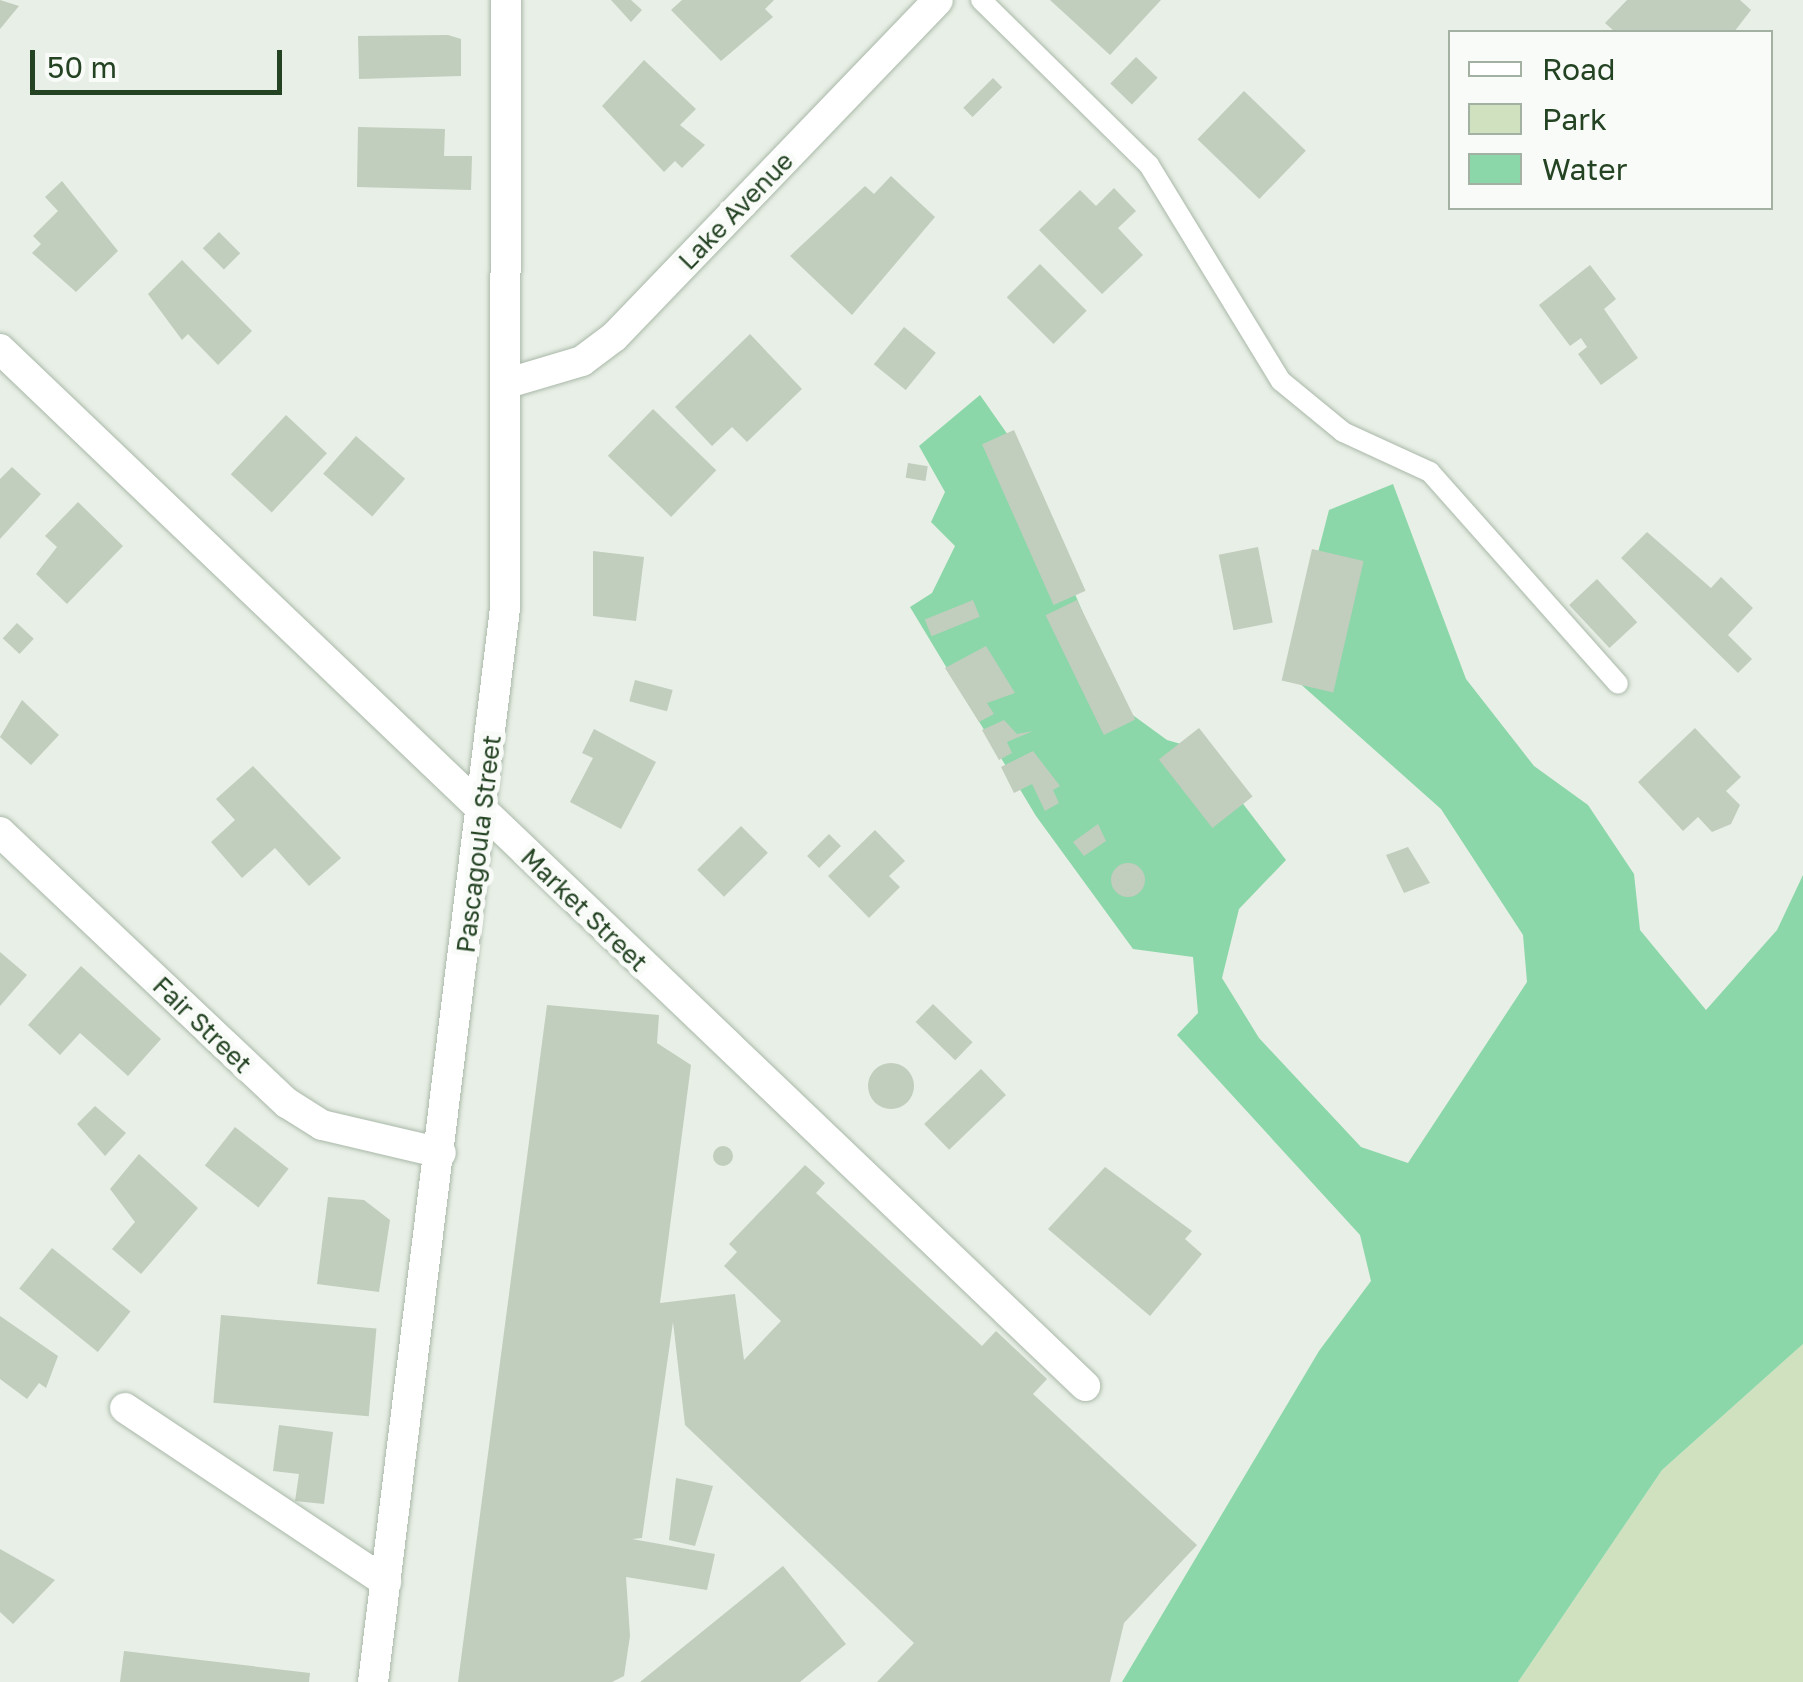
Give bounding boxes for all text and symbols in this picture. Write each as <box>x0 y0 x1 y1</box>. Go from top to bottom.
scale bar <box>35 30 288 92</box>
legend <box>1448 30 1773 210</box>
text: 50 m <box>47 49 117 85</box>
text: Road <box>1542 51 1616 87</box>
text: Park <box>1542 101 1607 137</box>
street label: Lake Avenue <box>673 146 799 276</box>
text: Water <box>1542 151 1627 187</box>
street label: Pascagoula Street <box>451 733 507 955</box>
street label: Market Street <box>515 842 653 978</box>
street label: Fair Street <box>147 971 257 1079</box>

